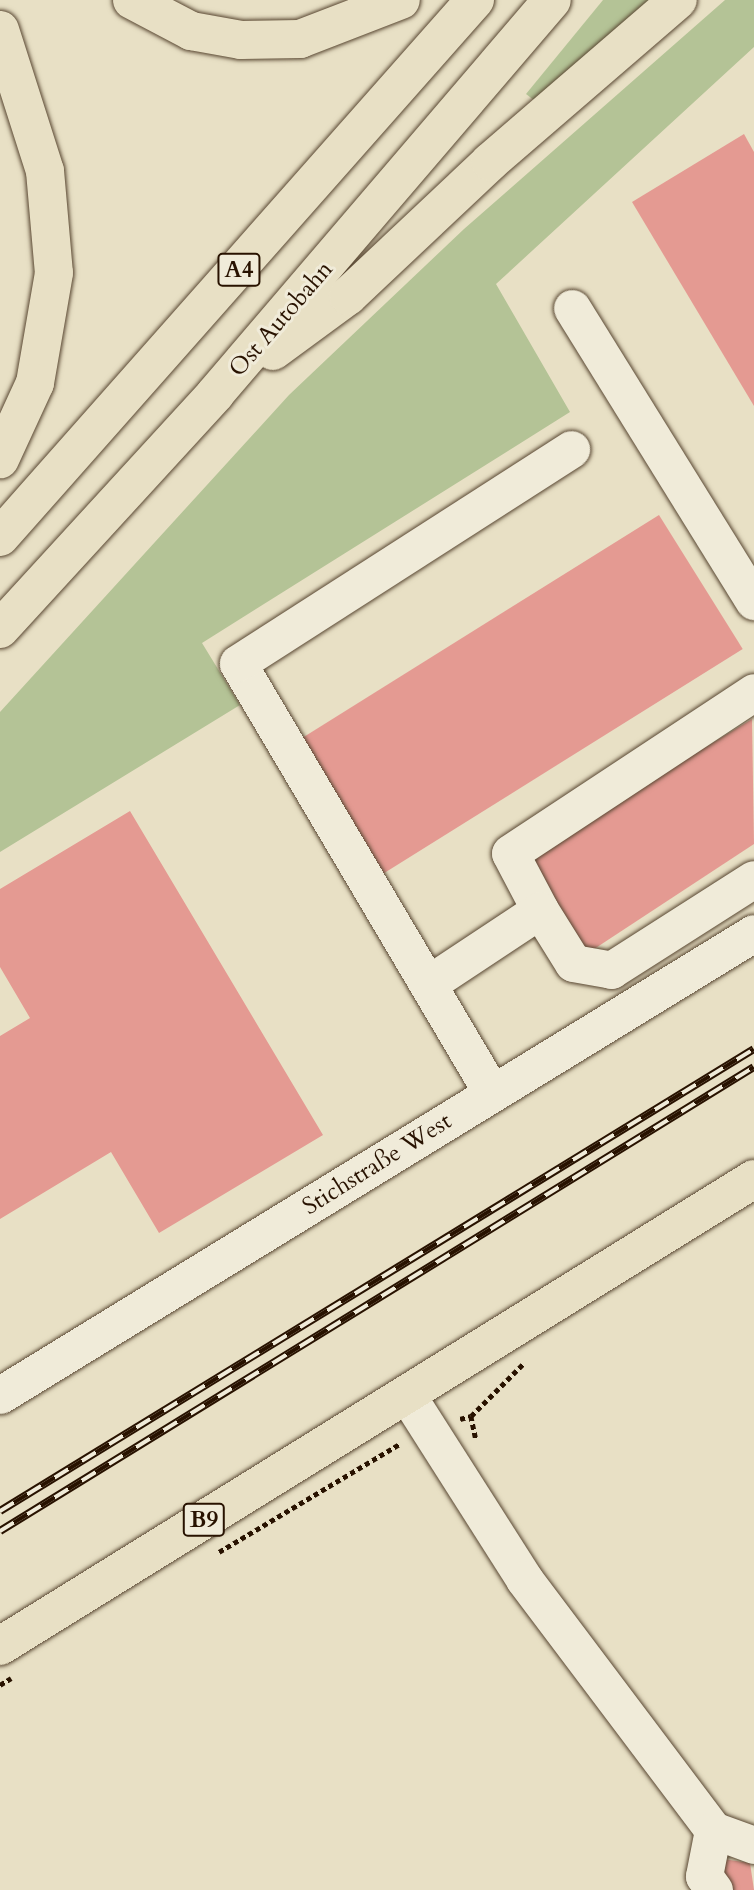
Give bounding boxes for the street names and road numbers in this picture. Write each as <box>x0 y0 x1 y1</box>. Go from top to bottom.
road number: A4 <box>216 250 262 290</box>
street label: Ost Autobahn <box>223 255 339 383</box>
street label: Stichstraße West <box>297 1107 457 1221</box>
road number: B9 <box>181 1500 227 1540</box>

